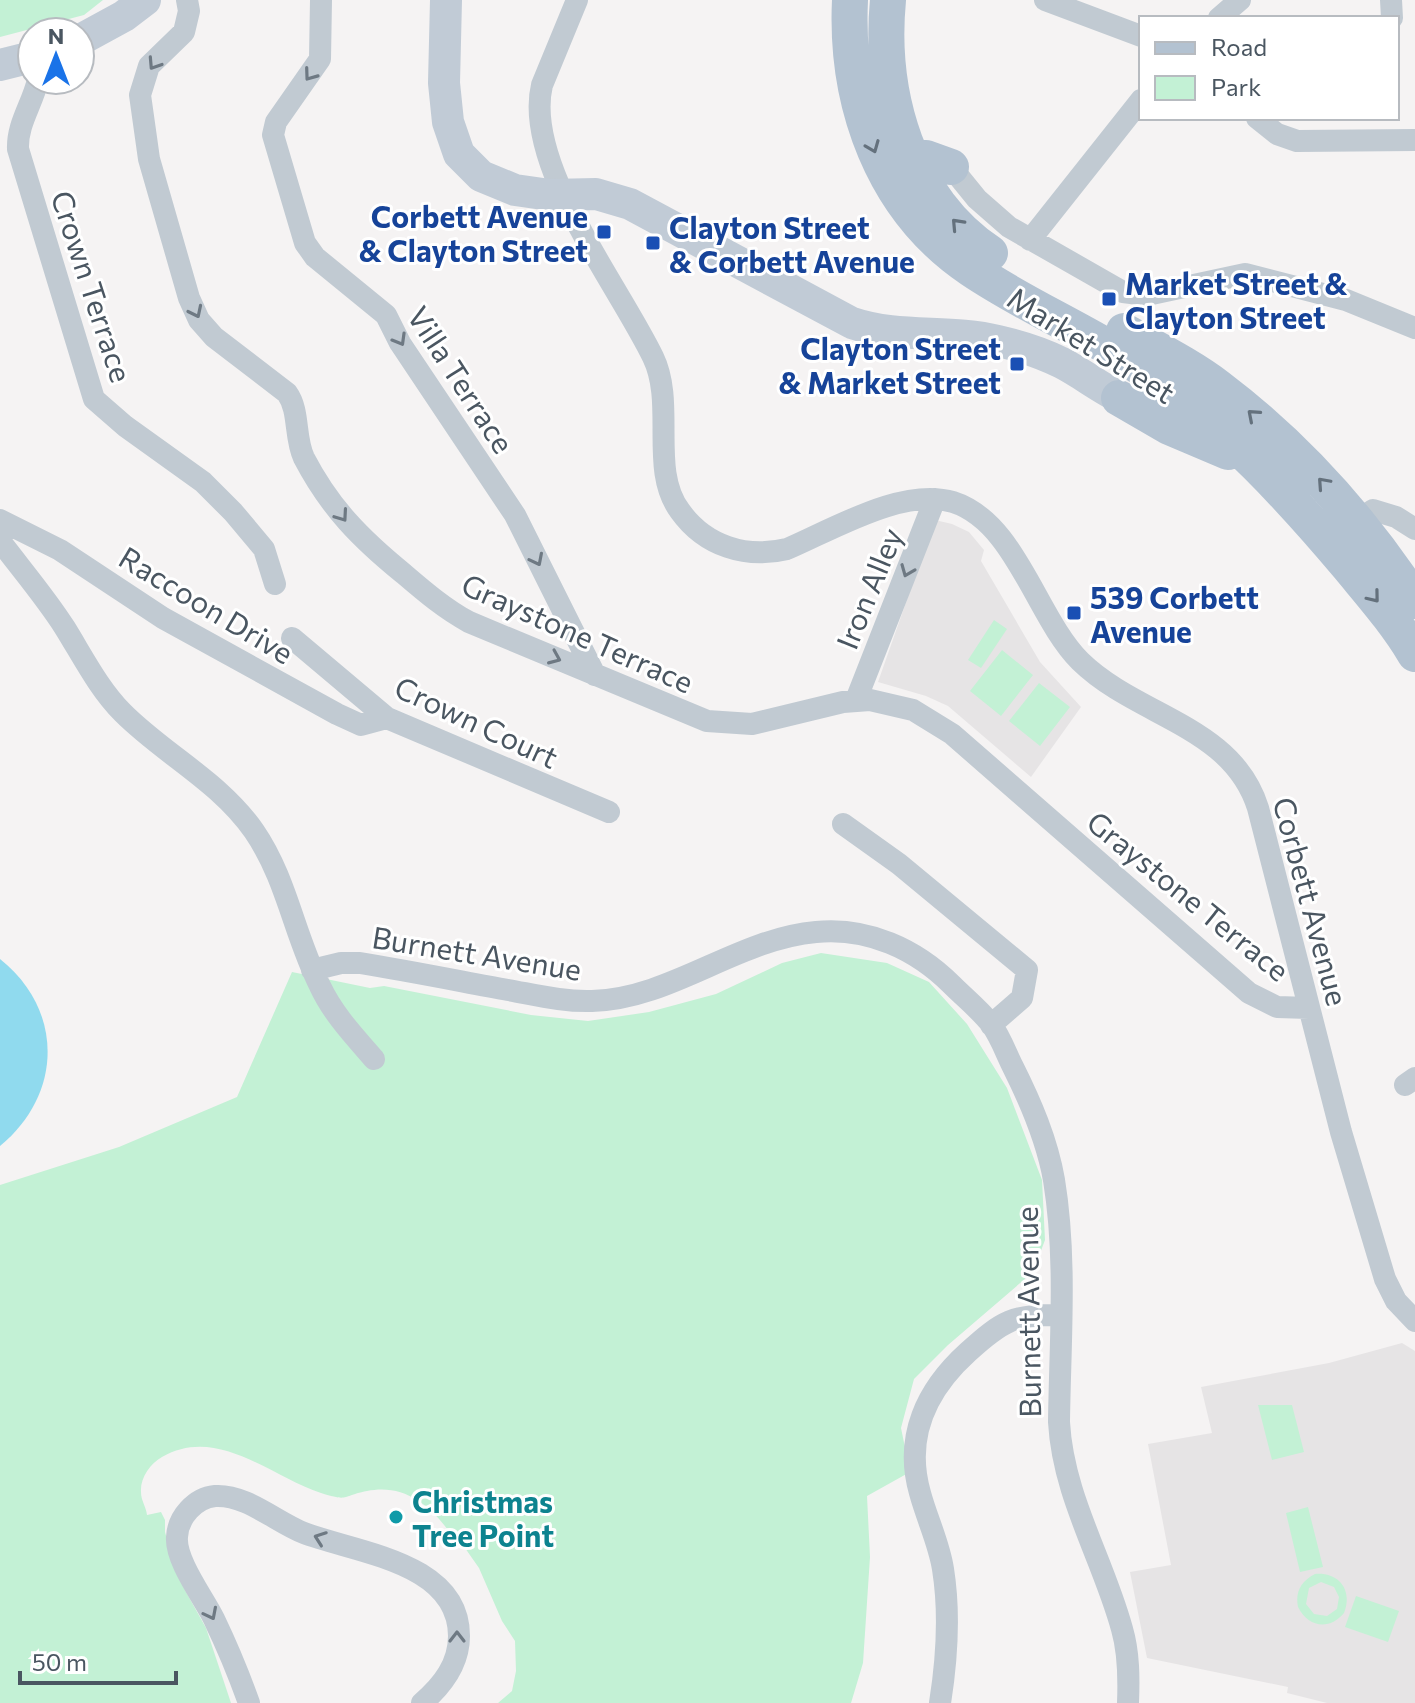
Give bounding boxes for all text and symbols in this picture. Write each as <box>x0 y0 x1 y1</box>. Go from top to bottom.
north arrow <box>16 16 96 96</box>
legend <box>1139 16 1399 120</box>
text: N <box>48 22 64 49</box>
text: Road <box>1211 32 1267 61</box>
one-way arrow <box>148 55 163 69</box>
one-way arrow <box>305 66 320 81</box>
text: Park <box>1211 72 1261 101</box>
one-way arrow <box>863 139 880 153</box>
street label: Crown Terrace <box>45 186 141 386</box>
place label: Corbett Avenue & Clayton Street <box>359 197 588 268</box>
place label: Clayton Street & Corbett Avenue <box>669 208 915 279</box>
one-way arrow <box>952 219 966 234</box>
marker: Corbett Avenue & Clayton Street <box>595 223 613 241</box>
marker: Clayton Street & Corbett Avenue <box>644 234 662 252</box>
place label: Market Street & Clayton Street <box>1125 264 1348 335</box>
street label: Market Street <box>1002 278 1182 410</box>
marker: Market Street & Clayton Street <box>1100 290 1118 308</box>
street label: Villa Terrace <box>401 299 523 459</box>
one-way arrow <box>186 304 202 319</box>
place label: Clayton Street & Market Street <box>779 329 1001 400</box>
one-way arrow <box>390 331 406 346</box>
marker: Clayton Street & Market Street <box>1008 355 1026 373</box>
one-way arrow <box>1248 410 1263 425</box>
one-way arrow <box>1318 477 1332 492</box>
one-way arrow <box>332 507 347 521</box>
street label: Iron Alley <box>827 522 909 654</box>
street label: Raccoon Drive <box>113 538 301 670</box>
one-way arrow <box>528 552 543 567</box>
one-way arrow <box>900 563 917 577</box>
street label: Graystone Terrace <box>457 564 699 700</box>
place label: 539 Corbett Avenue <box>1090 578 1259 649</box>
one-way arrow <box>1364 588 1379 602</box>
marker: 539 Corbett Avenue <box>1065 604 1083 622</box>
one-way arrow <box>547 649 561 665</box>
street label: Crown Court <box>389 667 565 775</box>
street label: Corbett Avenue <box>1266 793 1358 1009</box>
street label: Graystone Terrace <box>1080 802 1298 988</box>
street label: Burnett Avenue <box>370 917 584 987</box>
street label: Burnett Avenue <box>1007 1206 1047 1418</box>
place label: Christmas Tree Point <box>412 1482 554 1553</box>
marker: Christmas Tree Point <box>387 1508 405 1526</box>
one-way arrow <box>314 1531 328 1548</box>
one-way arrow <box>201 1605 217 1620</box>
one-way arrow <box>448 1630 466 1643</box>
scale bar <box>20 1635 176 1685</box>
text: 50 m <box>32 1647 87 1676</box>

